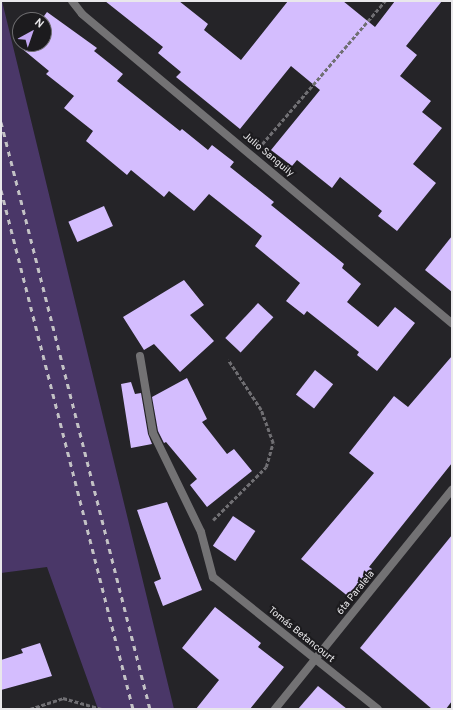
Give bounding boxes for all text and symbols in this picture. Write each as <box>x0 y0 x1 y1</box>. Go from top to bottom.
north arrow <box>12 12 52 52</box>
text: N <box>32 16 47 31</box>
street label: Julio Sanguily <box>240 130 296 180</box>
street label: 6ta Paralela <box>334 568 378 618</box>
street label: Tomás Betancourt <box>265 604 337 666</box>

